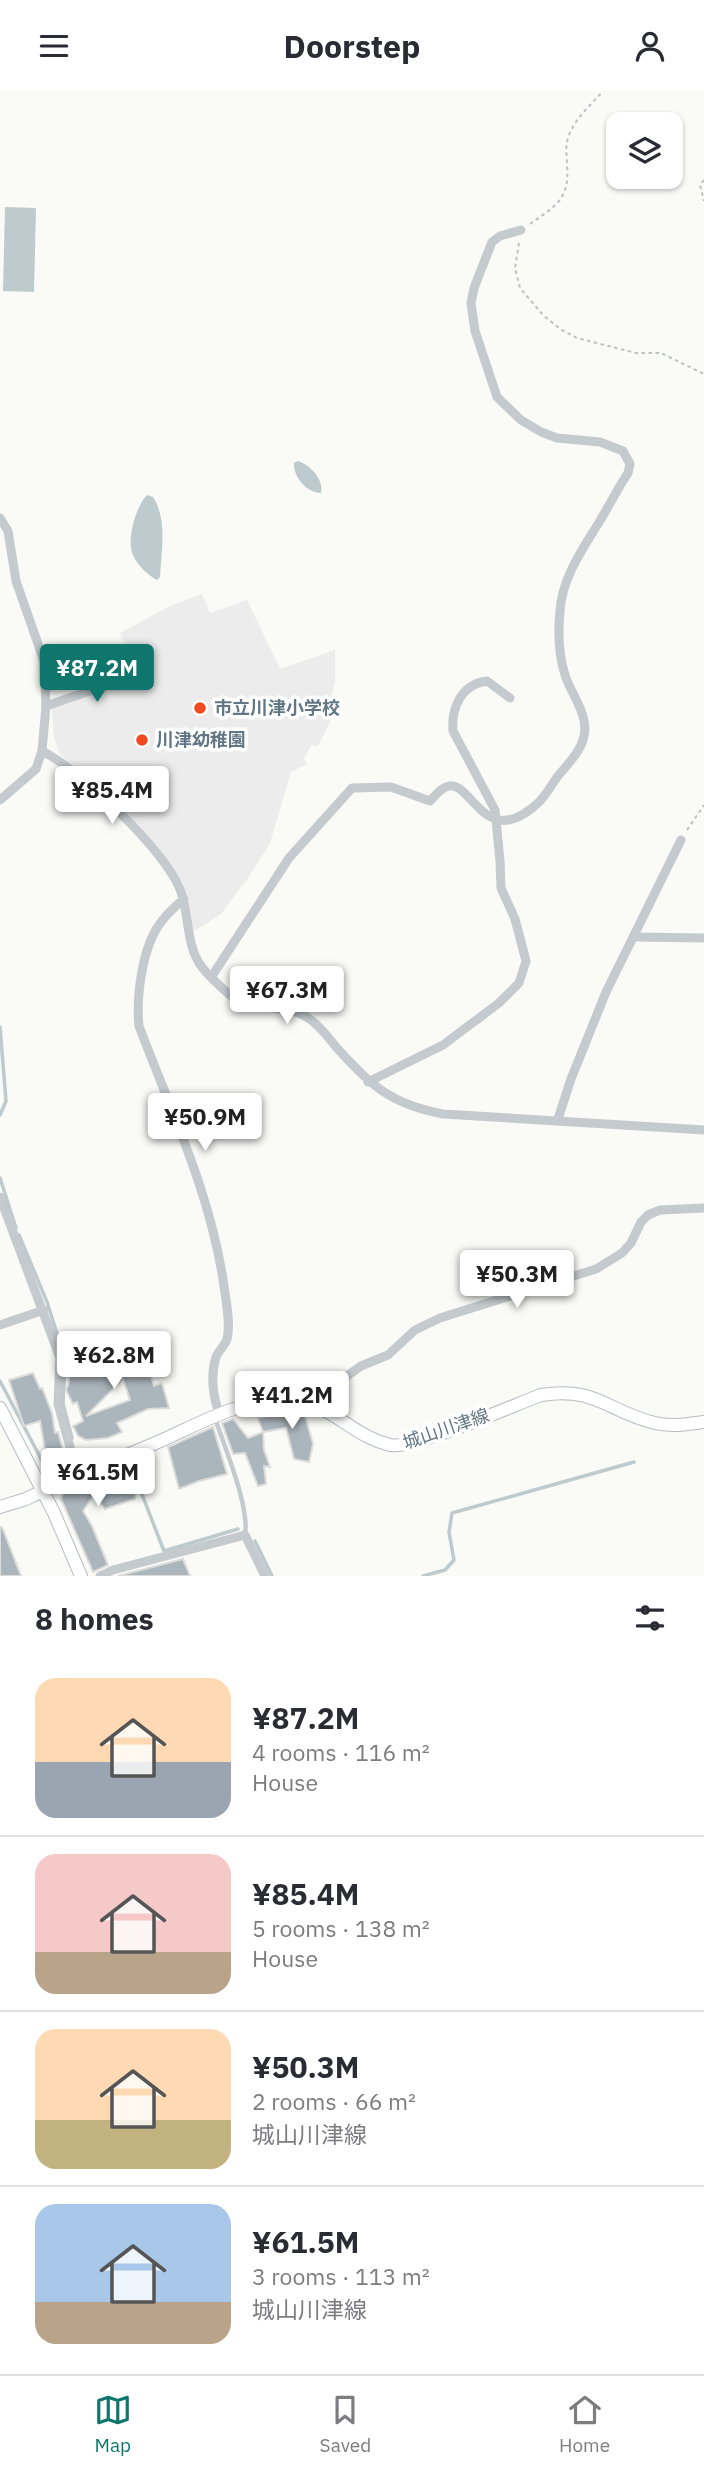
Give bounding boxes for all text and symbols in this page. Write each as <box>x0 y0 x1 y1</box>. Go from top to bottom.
text: Doorstep <box>284 25 420 67</box>
icon: menu <box>35 27 73 65</box>
icon: person <box>631 27 669 65</box>
map controls <box>606 112 683 189</box>
button: layers <box>606 112 683 189</box>
pin: ¥87.2M <box>40 645 154 704</box>
text: ¥87.2M <box>56 652 138 682</box>
place label: 市立川津小学校 <box>214 696 340 719</box>
marker: 市立川津小学校 <box>192 700 208 716</box>
place label: 川津幼稚園 <box>156 728 246 751</box>
marker: 川津幼稚園 <box>134 732 150 748</box>
pin: ¥85.4M <box>55 767 169 826</box>
text: ¥85.4M <box>71 774 153 804</box>
pin: ¥67.3M <box>230 967 344 1026</box>
text: ¥67.3M <box>246 974 328 1004</box>
pin: ¥50.9M <box>148 1093 262 1153</box>
text: ¥50.9M <box>164 1101 246 1131</box>
pin: ¥50.3M <box>460 1251 574 1310</box>
text: ¥50.3M <box>476 1258 558 1288</box>
pin: ¥62.8M <box>57 1331 171 1391</box>
text: ¥62.8M <box>73 1339 155 1369</box>
pin: ¥41.2M <box>235 1371 349 1431</box>
text: ¥41.2M <box>251 1379 333 1409</box>
street label: 城山川津線 <box>400 1403 492 1454</box>
pin: ¥61.5M <box>41 1449 155 1508</box>
text: ¥61.5M <box>57 1456 139 1486</box>
text: 8 homes <box>35 1599 154 1638</box>
icon: filters <box>631 1599 669 1637</box>
text: ¥87.2M <box>252 1698 359 1737</box>
icon: home <box>91 1706 175 1790</box>
text: 4 rooms · 116 m² <box>252 1737 430 1767</box>
text: House <box>252 1767 318 1797</box>
text: ¥85.4M <box>252 1874 359 1913</box>
icon: home <box>91 1882 175 1966</box>
text: 5 rooms · 138 m² <box>252 1913 430 1943</box>
text: House <box>252 1943 318 1973</box>
text: ¥50.3M <box>252 2047 359 2086</box>
icon: home <box>91 2057 175 2141</box>
text: 2 rooms · 66 m² <box>252 2086 416 2116</box>
text: 城山川津線 <box>252 2119 367 2149</box>
text: ¥61.5M <box>252 2222 359 2261</box>
icon: home <box>91 2232 175 2316</box>
text: 3 rooms · 113 m² <box>252 2261 430 2291</box>
text: 城山川津線 <box>252 2294 367 2324</box>
tab: Map <box>94 2391 132 2457</box>
tab: Saved <box>320 2391 371 2457</box>
tab: Home <box>559 2391 610 2457</box>

